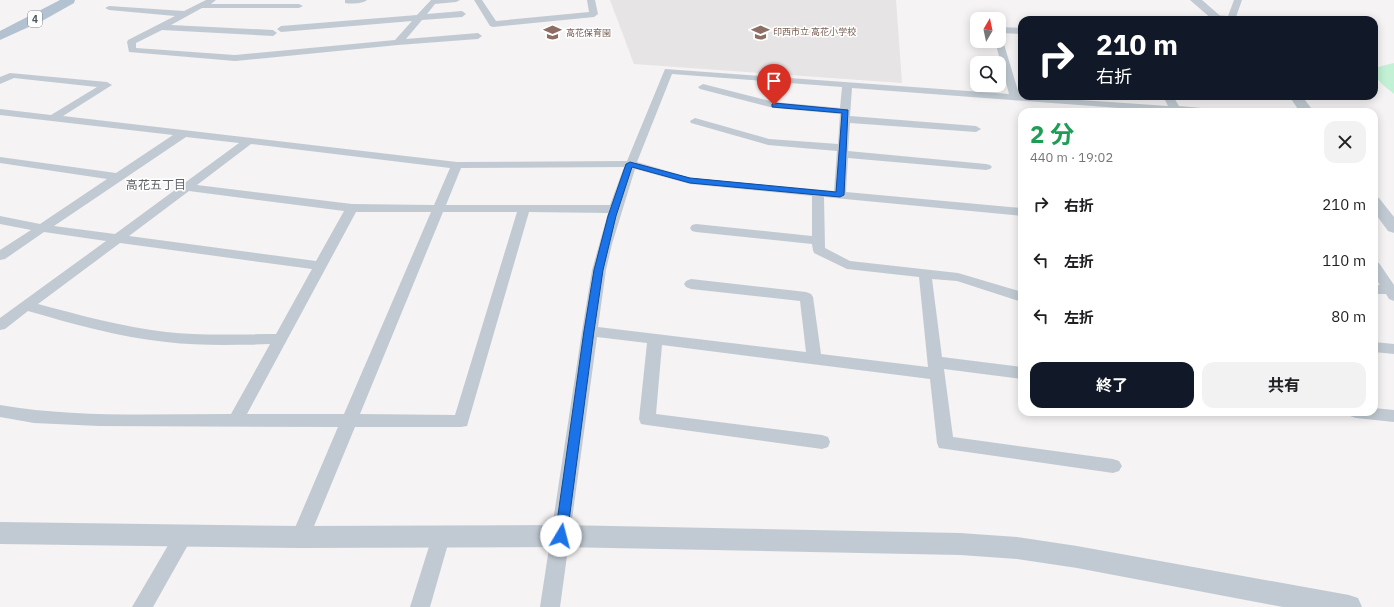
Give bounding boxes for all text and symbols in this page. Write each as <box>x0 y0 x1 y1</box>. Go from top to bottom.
road number: 4 <box>28 11 42 27</box>
north arrow <box>970 12 1006 48</box>
map controls <box>970 12 1006 92</box>
school or university icon: 印西市立 高花小学校 <box>750 22 770 42</box>
school or university icon: 高花保育園 <box>543 23 563 43</box>
place label: 印西市立 高花小学校 <box>773 26 856 37</box>
text: 210 m <box>1096 26 1178 63</box>
place label: 高花保育園 <box>566 27 611 38</box>
icon: right <box>1030 32 1082 84</box>
button: search <box>970 56 1006 92</box>
pin <box>757 64 791 105</box>
text: 右折 <box>1096 65 1132 88</box>
icon: arrive <box>763 70 785 92</box>
text: 2 分 <box>1030 118 1074 150</box>
button: close <box>1324 121 1366 163</box>
text: 440 m · 19:02 <box>1030 149 1113 166</box>
district label: 高花五丁目 <box>126 177 186 192</box>
icon: right <box>1030 193 1052 215</box>
text: 210 m <box>1322 195 1366 214</box>
text: 右折 <box>1064 196 1094 215</box>
icon: left <box>1030 249 1052 271</box>
text: 110 m <box>1322 251 1366 270</box>
text: 左折 <box>1064 252 1094 271</box>
icon: left <box>1030 305 1052 327</box>
text: 80 m <box>1331 307 1366 326</box>
text: 左折 <box>1064 308 1094 327</box>
button: 終了 <box>1030 362 1194 408</box>
button: 共有 <box>1202 362 1366 408</box>
position arrow <box>540 515 582 557</box>

